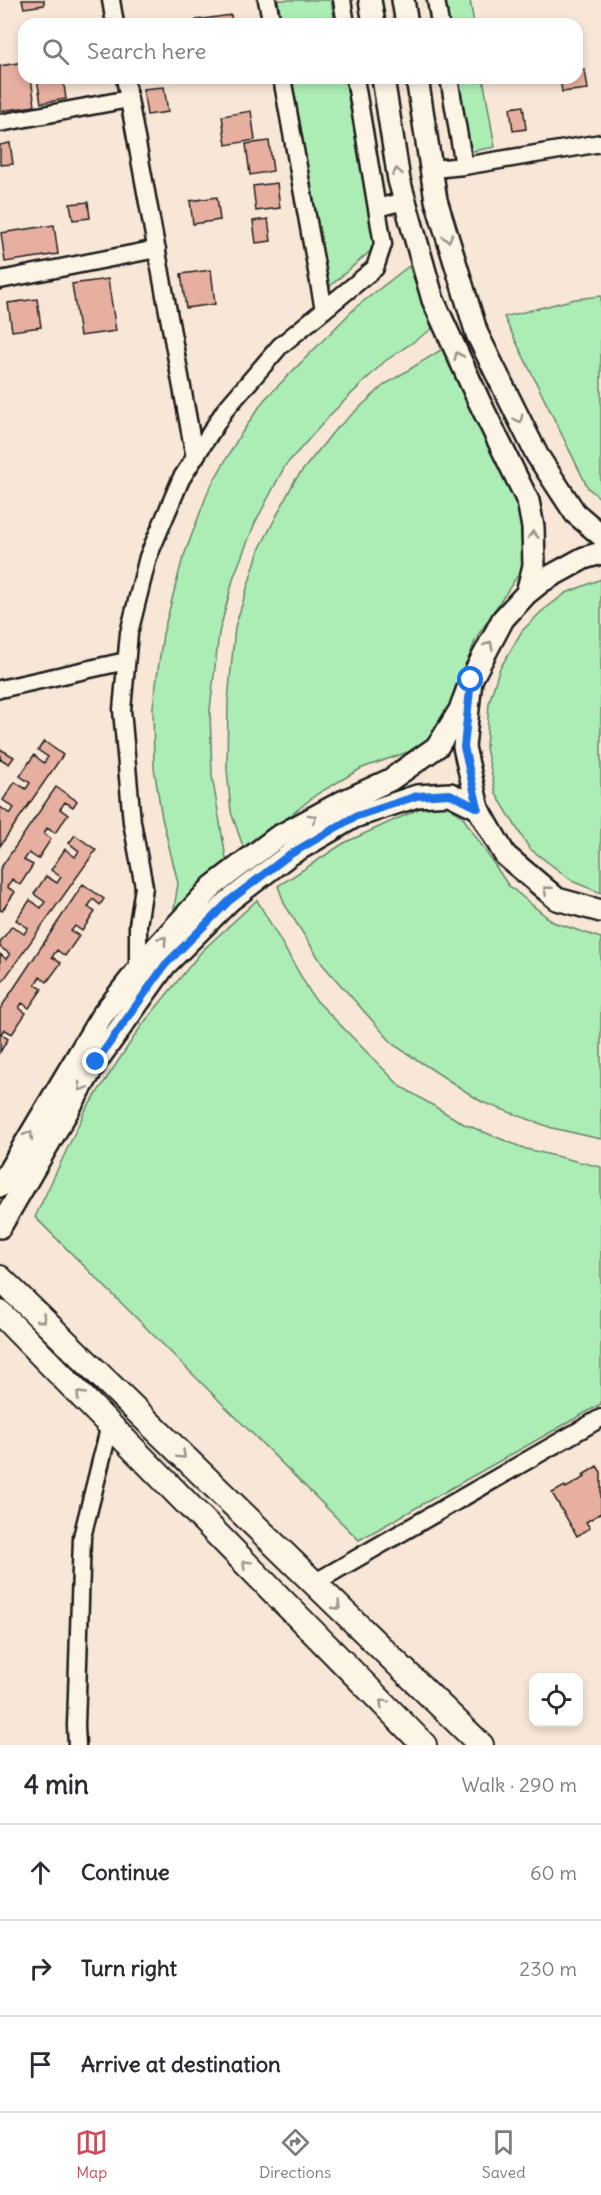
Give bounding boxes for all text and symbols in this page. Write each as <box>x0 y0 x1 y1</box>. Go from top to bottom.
search box <box>18 18 583 84</box>
icon: search <box>39 35 72 68</box>
text: Search here <box>87 37 206 65</box>
one-way arrow <box>392 167 404 176</box>
one-way arrow <box>441 232 453 243</box>
one-way arrow <box>454 352 466 363</box>
one-way arrow <box>512 413 523 423</box>
one-way arrow <box>527 530 540 539</box>
one-way arrow <box>482 640 494 651</box>
route start <box>457 666 483 692</box>
one-way arrow <box>307 814 317 825</box>
one-way arrow <box>543 887 554 898</box>
one-way arrow <box>156 937 167 947</box>
route end <box>82 1048 108 1074</box>
one-way arrow <box>77 1081 89 1092</box>
one-way arrow <box>22 1131 34 1141</box>
one-way arrow <box>34 1312 45 1323</box>
one-way arrow <box>77 1392 88 1403</box>
one-way arrow <box>174 1448 185 1459</box>
one-way arrow <box>243 1561 254 1572</box>
one-way arrow <box>329 1598 340 1609</box>
map controls <box>529 1673 583 1727</box>
button: locate <box>529 1673 583 1727</box>
one-way arrow <box>379 1700 390 1710</box>
text: 4 min <box>24 1768 89 1801</box>
text: Walk · 290 m <box>462 1772 577 1797</box>
icon: ahead <box>24 1856 57 1889</box>
text: Continue <box>81 1858 170 1886</box>
text: 60 m <box>530 1860 577 1885</box>
icon: right <box>24 1952 57 1985</box>
text: Turn right <box>81 1954 177 1982</box>
text: 230 m <box>519 1956 577 1981</box>
icon: arrive <box>24 2048 57 2081</box>
text: Arrive at destination <box>81 2050 281 2078</box>
tab: Map <box>75 2126 108 2182</box>
tab: Directions <box>259 2126 331 2182</box>
tab: Saved <box>482 2126 526 2182</box>

